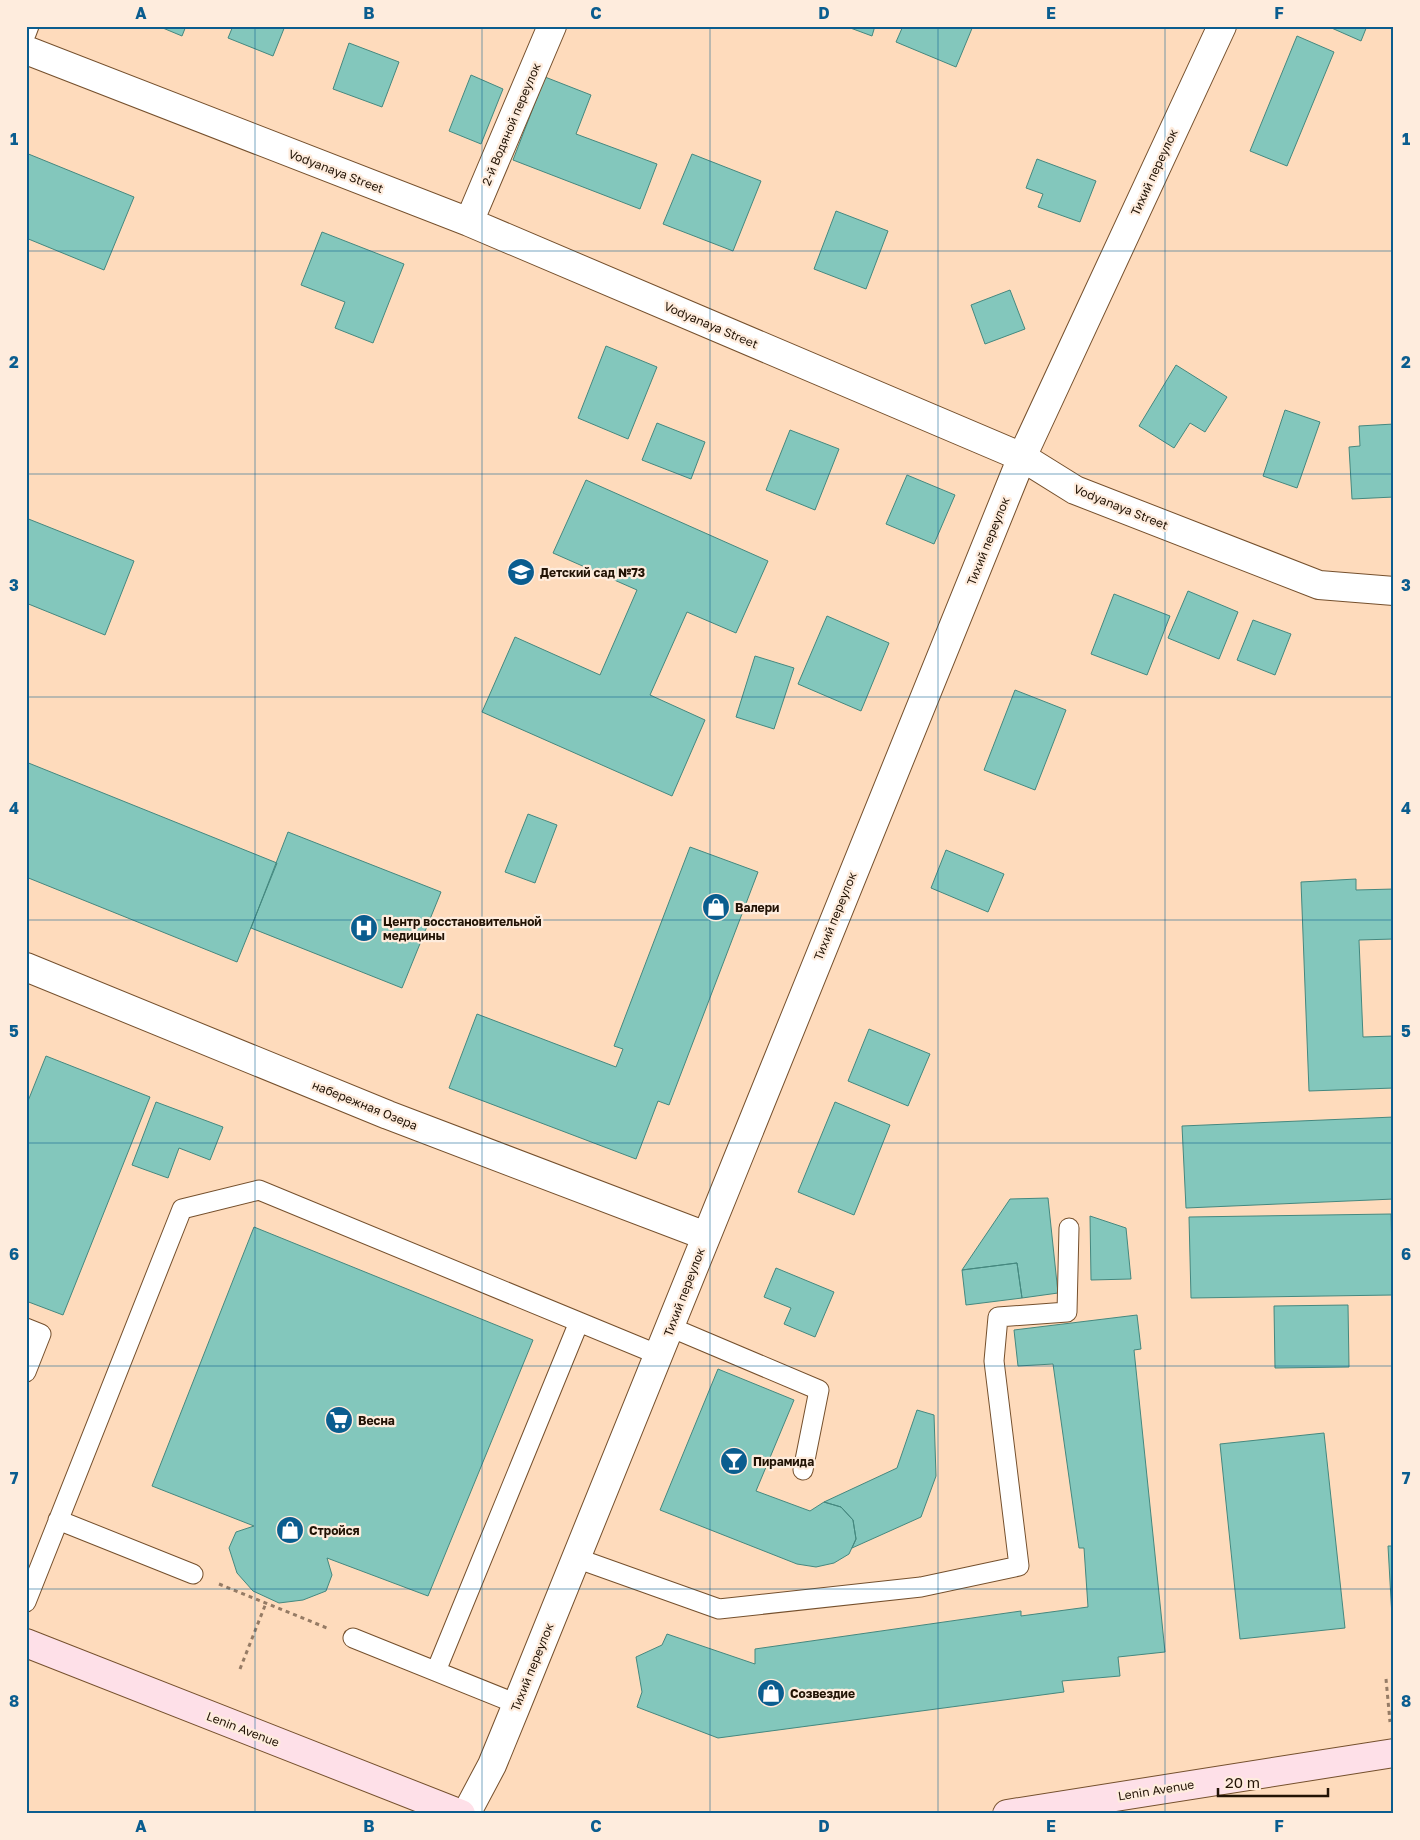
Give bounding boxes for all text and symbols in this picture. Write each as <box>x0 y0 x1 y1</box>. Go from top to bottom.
text: A <box>135 3 147 23</box>
text: B <box>363 3 375 23</box>
text: C <box>590 3 602 23</box>
text: D <box>818 3 830 23</box>
text: E <box>1046 3 1056 23</box>
text: F <box>1274 3 1284 23</box>
street label: 2-й Водяной переулок <box>478 60 544 188</box>
street label: Тихий переулок <box>1127 126 1181 218</box>
text: 1 <box>10 129 18 149</box>
text: 1 <box>1402 129 1410 149</box>
street label: Vodyanaya Street <box>286 146 386 196</box>
street label: Vodyanaya Street <box>662 298 760 352</box>
text: 2 <box>9 352 19 372</box>
text: 2 <box>1401 352 1411 372</box>
street label: Vodyanaya Street <box>1072 481 1171 533</box>
street label: Тихий переулок <box>963 495 1013 587</box>
school or university icon: Детский сад №73 <box>506 557 536 587</box>
place label: Детский сад №73 <box>540 565 645 580</box>
text: 3 <box>9 575 19 595</box>
text: 3 <box>1401 575 1411 595</box>
text: 4 <box>9 798 19 818</box>
text: 4 <box>1401 798 1411 818</box>
street label: Тихий переулок <box>810 870 860 962</box>
shop icon: Валери <box>701 892 731 922</box>
place label: Валери <box>735 900 779 915</box>
hospital icon: Центр восстановительной медицины <box>349 913 379 943</box>
place label: Центр восстановительной медицины <box>383 914 542 943</box>
text: 5 <box>9 1021 19 1041</box>
text: 5 <box>1401 1021 1411 1041</box>
street label: набережная Озера <box>310 1077 420 1133</box>
text: 6 <box>9 1244 19 1264</box>
text: 6 <box>1401 1244 1411 1264</box>
street label: Тихий переулок <box>660 1245 708 1338</box>
supermarket icon: Весна <box>324 1405 354 1435</box>
place label: Весна <box>358 1413 395 1428</box>
bar icon: Пирамида <box>719 1446 749 1476</box>
place label: Пирамида <box>753 1454 814 1469</box>
text: 7 <box>10 1468 19 1488</box>
text: 7 <box>1402 1468 1411 1488</box>
shop icon: Стройся <box>275 1515 305 1545</box>
place label: Стройся <box>309 1523 360 1538</box>
street label: Тихий переулок <box>507 1621 557 1713</box>
shop icon: Созвездие <box>756 1678 786 1708</box>
place label: Созвездие <box>790 1686 855 1701</box>
text: 8 <box>9 1691 19 1711</box>
text: 8 <box>1401 1691 1411 1711</box>
street label: Lenin Avenue <box>204 1708 282 1750</box>
scale bar <box>1218 1765 1328 1797</box>
text: 20 m <box>1225 1773 1260 1791</box>
street label: Lenin Avenue <box>1117 1777 1195 1803</box>
text: A <box>135 1816 147 1836</box>
text: B <box>363 1816 375 1836</box>
text: C <box>590 1816 602 1836</box>
text: D <box>818 1816 830 1836</box>
text: E <box>1046 1816 1056 1836</box>
text: F <box>1274 1816 1284 1836</box>

